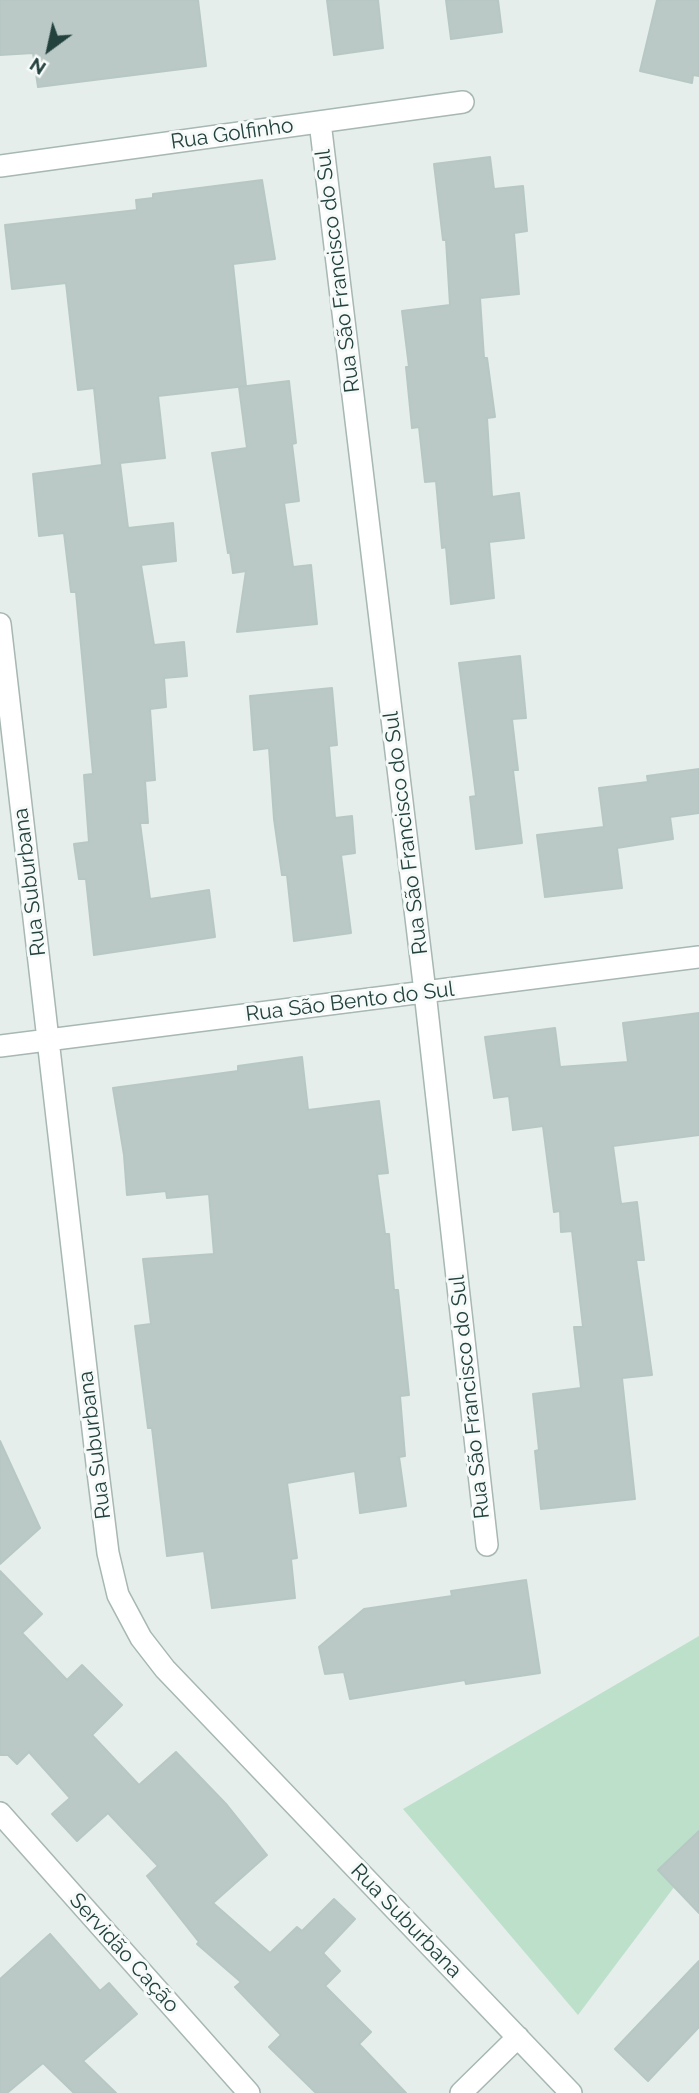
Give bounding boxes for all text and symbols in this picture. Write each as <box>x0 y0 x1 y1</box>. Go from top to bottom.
north arrow <box>14 14 84 84</box>
text: N <box>25 53 50 80</box>
street label: Rua Golfinho <box>169 113 295 155</box>
street label: Rua São Francisco do Sul <box>311 148 365 394</box>
street label: Rua São Francisco do Sul <box>379 710 433 956</box>
street label: Rua Suburbana <box>8 807 52 957</box>
street label: Rua São Bento do Sul <box>244 977 456 1027</box>
street label: Rua São Francisco do Sul <box>445 1274 495 1520</box>
street label: Rua Suburbana <box>73 1370 117 1520</box>
street label: Rua Suburbana <box>345 1859 467 1983</box>
street label: Servidão Cação <box>64 1888 184 2018</box>

